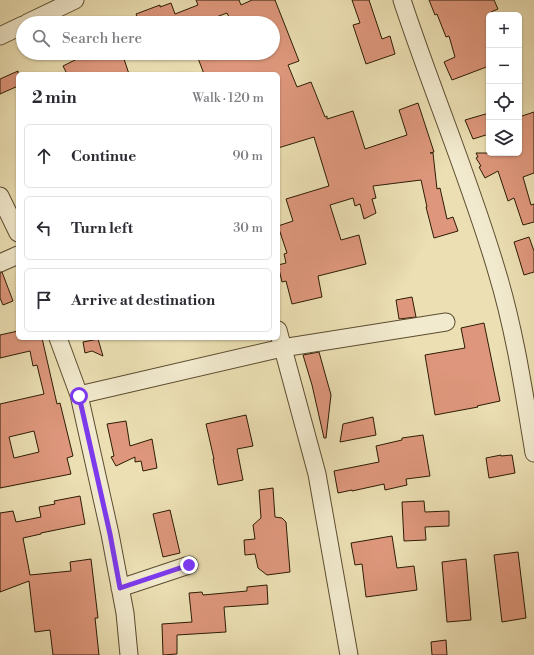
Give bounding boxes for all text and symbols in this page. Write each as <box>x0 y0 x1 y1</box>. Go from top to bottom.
map controls <box>486 12 522 156</box>
button: + <box>486 12 522 48</box>
search box <box>16 16 280 60</box>
icon: search <box>30 27 52 49</box>
text: Search here <box>62 29 142 48</box>
button: − <box>486 48 522 84</box>
button: locate <box>486 84 522 120</box>
text: 2 min <box>32 87 77 109</box>
text: Walk · 120 m <box>192 90 264 106</box>
button: layers <box>486 120 522 156</box>
icon: ahead <box>33 145 55 167</box>
text: Continue <box>71 147 136 166</box>
text: 90 m <box>232 148 263 164</box>
icon: left <box>33 217 55 239</box>
text: Turn left <box>71 219 133 238</box>
text: 30 m <box>233 220 263 236</box>
icon: arrive <box>33 289 55 311</box>
text: Arrive at destination <box>71 291 215 310</box>
route start <box>70 387 88 405</box>
route end <box>180 556 198 574</box>

